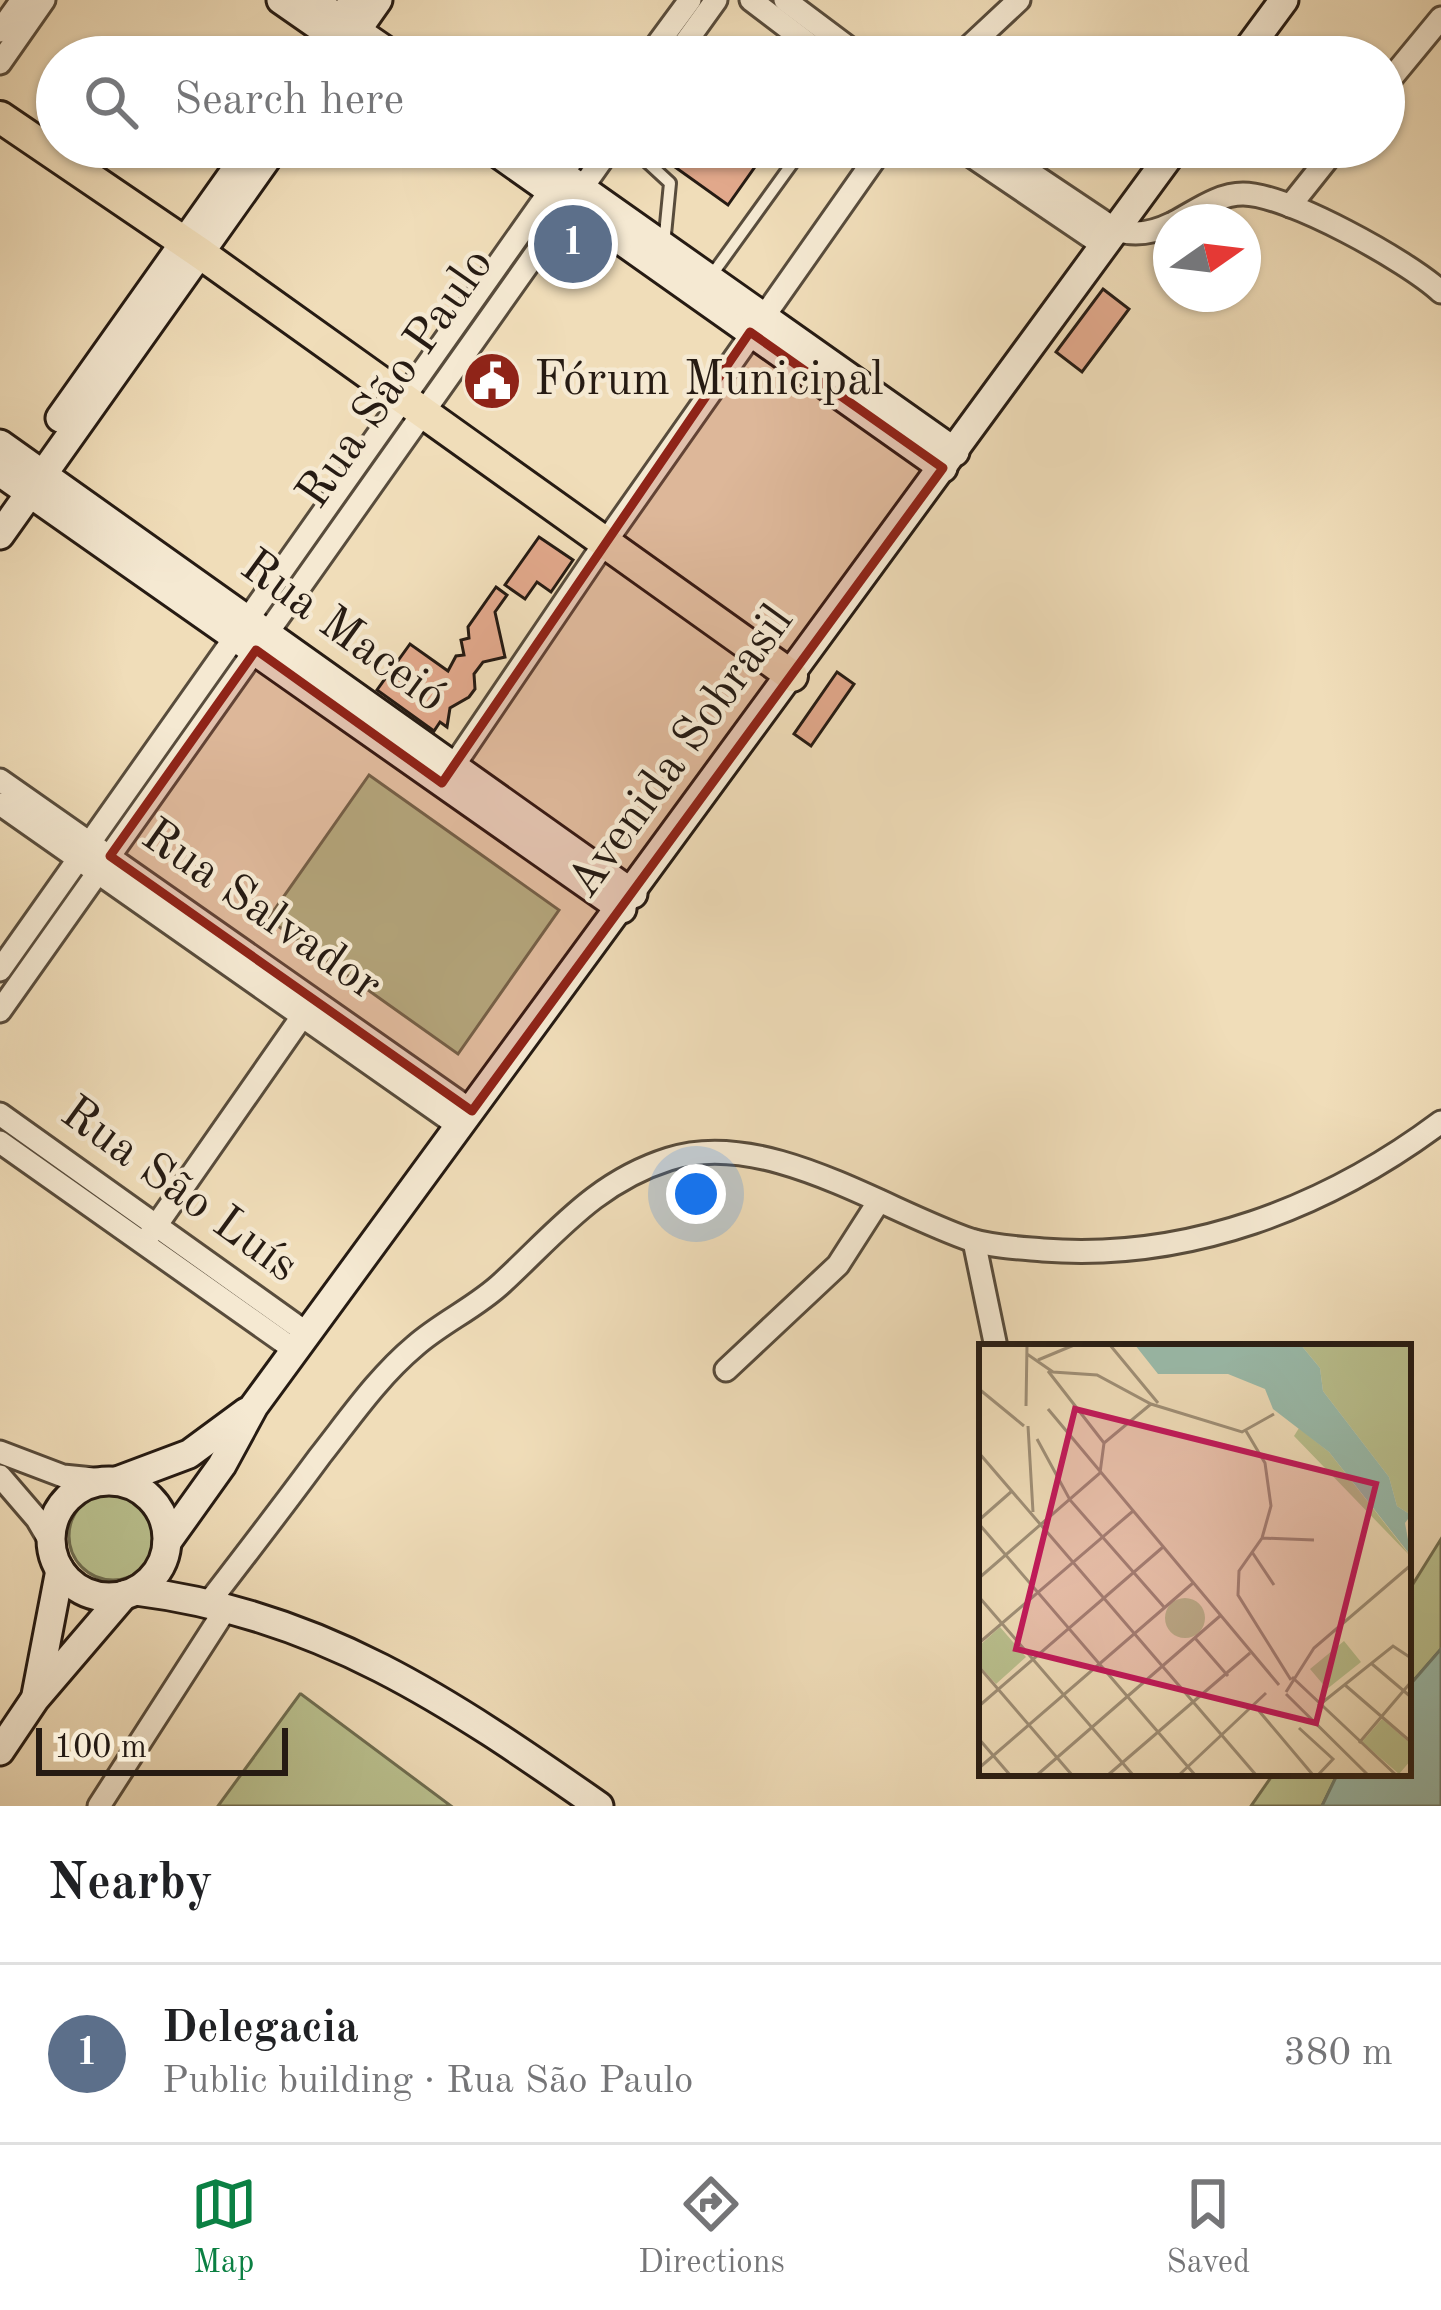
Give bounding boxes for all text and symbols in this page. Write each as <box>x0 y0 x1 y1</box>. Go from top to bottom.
search box <box>36 36 1405 168</box>
icon: search <box>78 69 144 135</box>
text: Search here <box>174 79 404 124</box>
pin: 1 <box>534 199 612 289</box>
north arrow <box>1153 204 1261 312</box>
street label: Rua São Paulo <box>289 241 503 517</box>
public building icon: Fórum Municipal <box>461 350 523 412</box>
place label: Fórum Municipal <box>534 357 884 405</box>
street label: Rua Maceió <box>231 542 455 722</box>
street label: Avenida Sobrasil <box>559 597 803 907</box>
street label: Rua Salvador <box>133 811 389 1011</box>
street label: Rua São Luís <box>52 1088 306 1292</box>
your location <box>666 1164 726 1224</box>
inset map <box>979 1344 1411 1776</box>
scale bar <box>36 1722 288 1775</box>
text: 100 m <box>54 1732 147 1765</box>
text: Nearby <box>48 1859 213 1910</box>
text: Delegacia <box>162 2007 359 2052</box>
text: 1 <box>76 2034 98 2073</box>
text: 380 m <box>1283 2034 1393 2073</box>
text: Public building · Rua São Paulo <box>162 2062 693 2101</box>
tab: Map <box>191 2171 257 2284</box>
tab: Directions <box>638 2171 785 2284</box>
tab: Saved <box>1166 2171 1250 2284</box>

